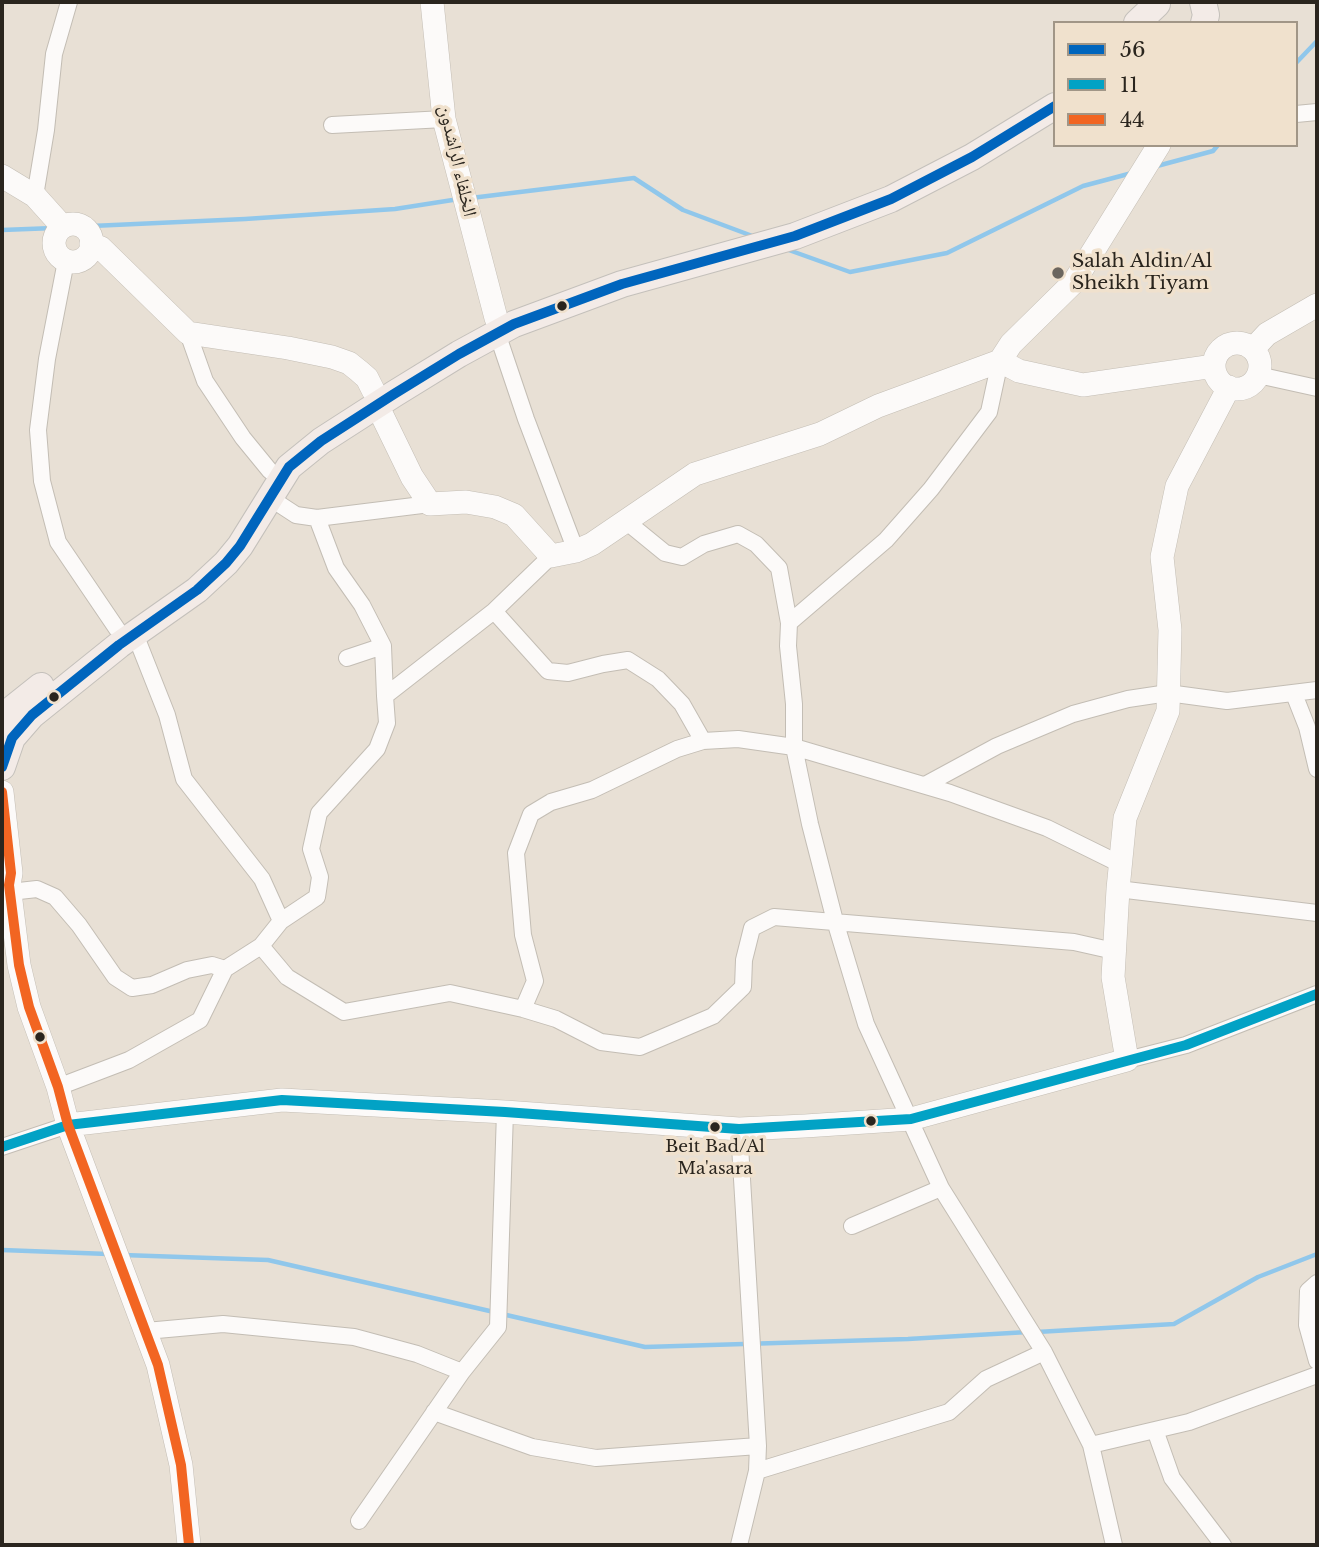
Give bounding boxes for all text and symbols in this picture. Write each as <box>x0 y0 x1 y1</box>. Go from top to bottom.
legend <box>1053 21 1298 147</box>
text: 56 <box>1120 37 1145 63</box>
text: 11 <box>1120 72 1139 98</box>
street label: الخلفاء الراشدون <box>433 103 481 219</box>
text: 44 <box>1120 107 1145 133</box>
place label: Salah Aldin/Al Sheikh Tiyam <box>1072 251 1212 295</box>
marker: Salah Aldin/Al Sheikh Tiyam <box>1050 265 1066 281</box>
unlabelled marker <box>555 299 569 313</box>
unlabelled marker <box>47 690 61 704</box>
unlabelled marker <box>33 1030 47 1044</box>
unlabelled marker <box>864 1114 878 1128</box>
marker: Beit Bad/Al Ma'asara <box>708 1120 722 1134</box>
place label: Beit Bad/Al Ma'asara <box>665 1137 765 1177</box>

